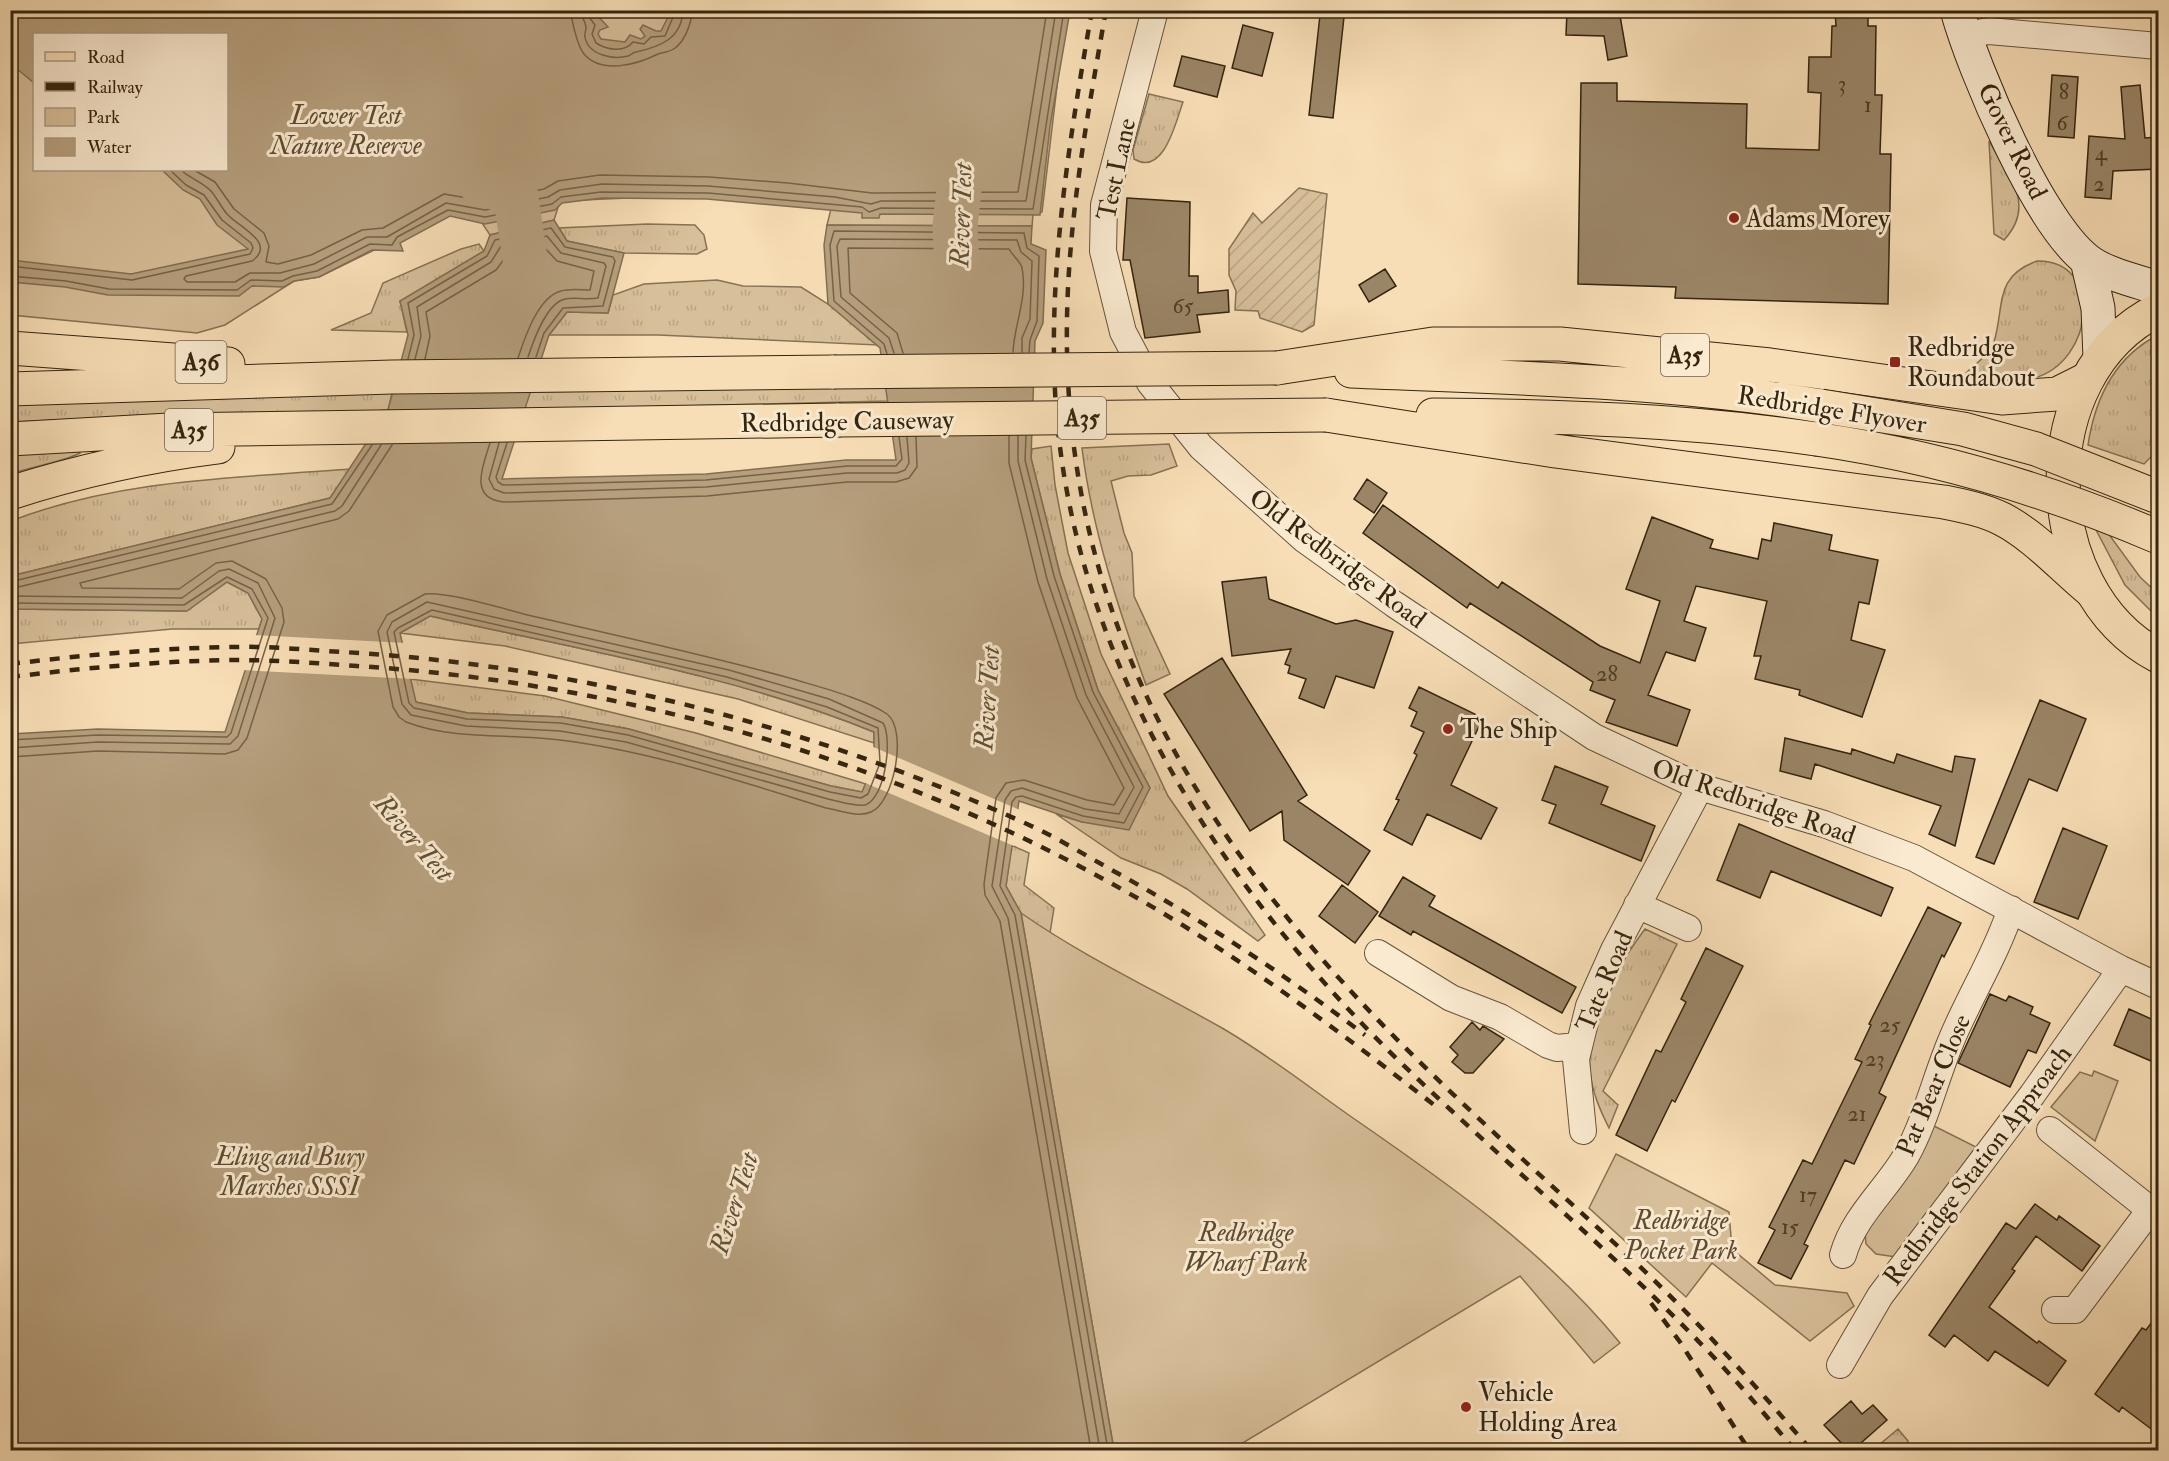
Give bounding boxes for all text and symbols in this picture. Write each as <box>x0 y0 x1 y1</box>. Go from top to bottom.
legend <box>33 33 228 171</box>
text: Road <box>87 46 125 69</box>
house number: 3 <box>1838 70 1846 98</box>
text: Railway <box>87 76 144 99</box>
street label: Gover Road <box>1970 78 2054 205</box>
house number: 8 <box>2059 78 2069 106</box>
house number: 1 <box>1864 91 1872 119</box>
park label: Lower Test Nature Reserve <box>268 100 422 162</box>
text: Park <box>87 106 120 129</box>
house number: 6 <box>2056 109 2069 137</box>
street label: Test Lane <box>1091 115 1143 223</box>
text: Water <box>86 136 131 159</box>
house number: 4 <box>2095 139 2108 167</box>
water label: River Test <box>943 161 980 269</box>
house number: 2 <box>2093 170 2105 198</box>
place label: Adams Morey <box>1745 203 1890 235</box>
marker: Adams Morey <box>1727 211 1741 225</box>
house number: 65 <box>1173 292 1194 320</box>
place label: Redbridge Roundabout <box>1907 332 2035 394</box>
road number: A35 <box>1661 334 1709 376</box>
road number: A36 <box>176 341 226 383</box>
marker: Redbridge Roundabout <box>1888 355 1902 369</box>
street label: Redbridge Flyover <box>1735 379 1929 441</box>
road number: A35 <box>1058 397 1106 439</box>
street label: Redbridge Causeway <box>740 404 955 440</box>
road number: A35 <box>165 409 213 451</box>
street label: Old Redbridge Road <box>1243 482 1432 636</box>
water label: River Test <box>967 644 1008 752</box>
house number: 28 <box>1596 660 1618 688</box>
place label: The Ship <box>1460 714 1557 747</box>
marker: The Ship <box>1441 722 1455 736</box>
street label: Old Redbridge Road <box>1648 752 1860 852</box>
water label: River Test <box>366 787 461 890</box>
street label: Tate Road <box>1569 926 1640 1037</box>
street label: Pat Bear Close <box>1890 1010 1978 1161</box>
house number: 25 <box>1880 1011 1901 1039</box>
street label: Redbridge Station Approach <box>1877 1039 2080 1293</box>
house number: 23 <box>1865 1045 1885 1073</box>
house number: 21 <box>1847 1100 1867 1128</box>
park label: Eling and Bury Marshes SSSI <box>213 1141 365 1203</box>
water label: River Test <box>702 1147 767 1259</box>
house number: 17 <box>1799 1181 1817 1209</box>
park label: Redbridge Pocket Park <box>1623 1205 1738 1267</box>
house number: 15 <box>1781 1213 1799 1241</box>
park label: Redbridge Wharf Park <box>1184 1217 1308 1279</box>
place label: Vehicle Holding Area <box>1478 1377 1617 1439</box>
marker: Vehicle Holding Area <box>1459 1400 1473 1414</box>

